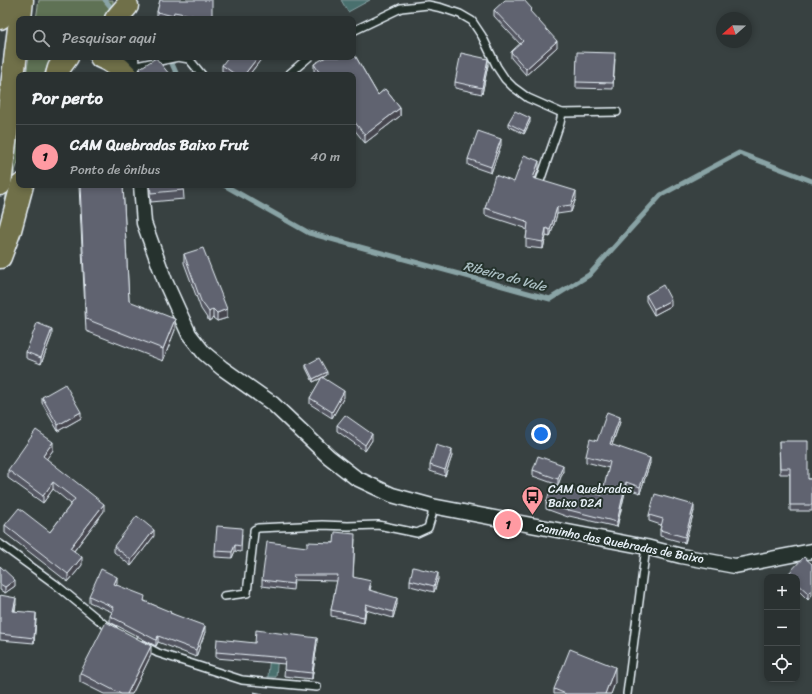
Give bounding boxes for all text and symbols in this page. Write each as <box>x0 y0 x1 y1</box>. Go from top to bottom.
north arrow <box>716 12 752 48</box>
search box <box>16 16 356 60</box>
text: Pesquisar aqui <box>62 25 156 51</box>
icon: search <box>30 27 52 49</box>
text: Por perto <box>32 83 103 113</box>
text: CAM Quebradas Baixo Frut <box>70 132 249 158</box>
text: 1 <box>42 145 48 168</box>
text: 40 m <box>310 145 340 168</box>
text: Ponto de ônibus <box>70 158 160 181</box>
water label: Ribeiro do Vale <box>461 254 550 298</box>
your location <box>531 424 551 444</box>
place label: CAM Quebradas Baixo D2A <box>548 478 633 514</box>
bus stop icon: CAM Quebradas Baixo D2A <box>519 483 545 516</box>
pin: 1 <box>495 509 521 539</box>
street label: Caminho das Quebradas de Baixo <box>534 516 706 570</box>
map controls <box>764 574 800 682</box>
button: + <box>764 574 800 610</box>
button: − <box>764 610 800 646</box>
button: locate <box>764 646 800 682</box>

